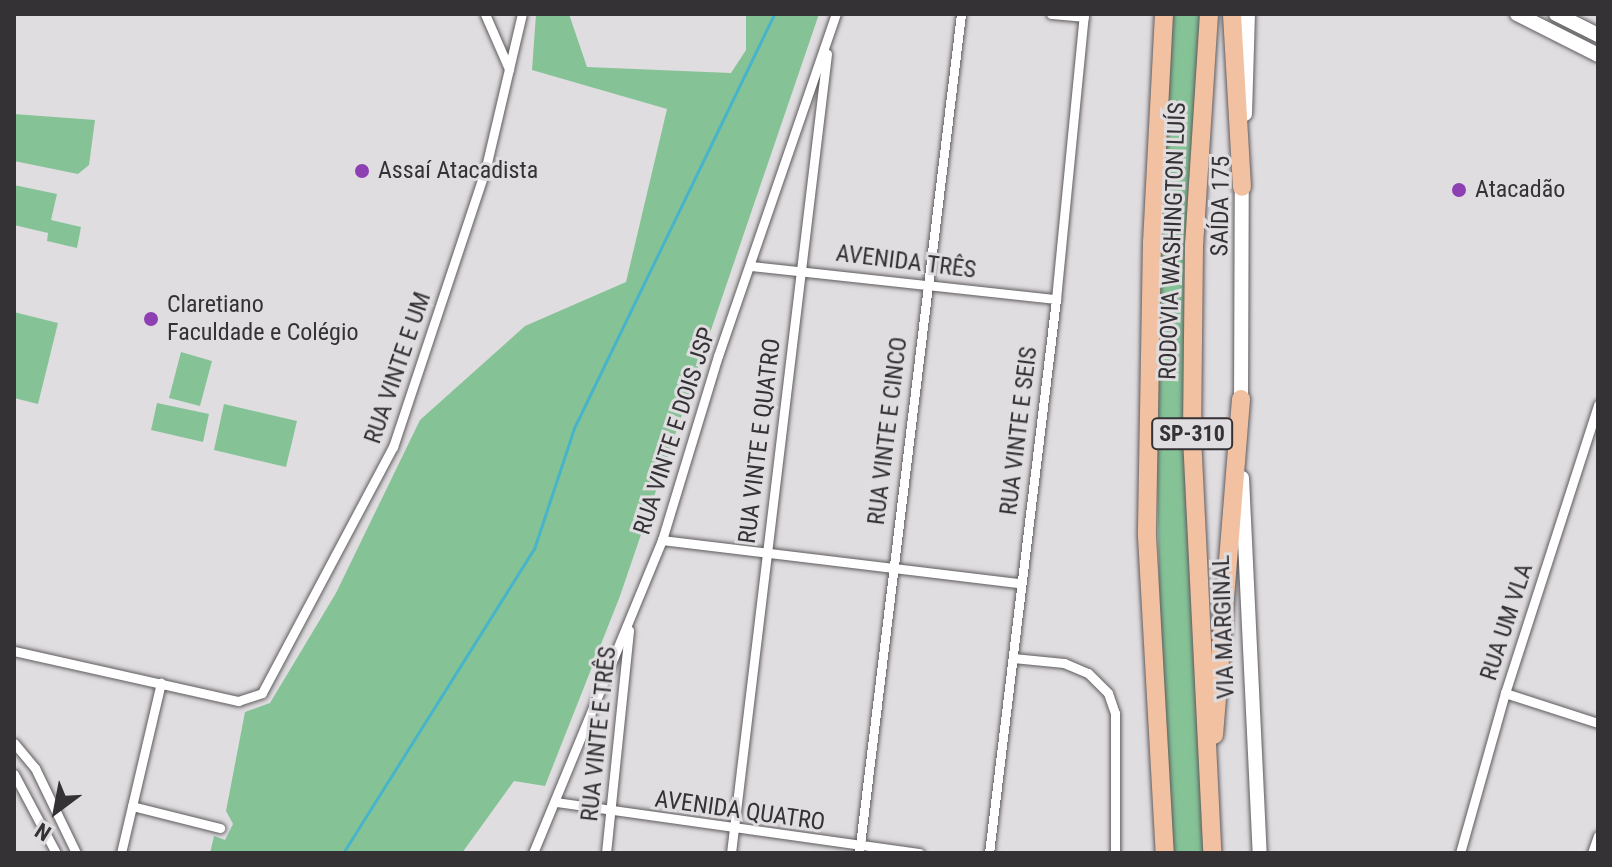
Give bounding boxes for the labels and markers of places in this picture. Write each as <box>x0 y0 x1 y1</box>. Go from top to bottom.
place label: Assaí Atacadista <box>378 157 538 185</box>
marker: Assaí Atacadista <box>353 162 371 180</box>
place label: Atacadão <box>1475 176 1565 204</box>
marker: Atacadão <box>1450 181 1468 199</box>
place label: Claretiano Faculdade e Colégio <box>167 291 358 347</box>
marker: Claretiano Faculdade e Colégio <box>142 310 160 328</box>

